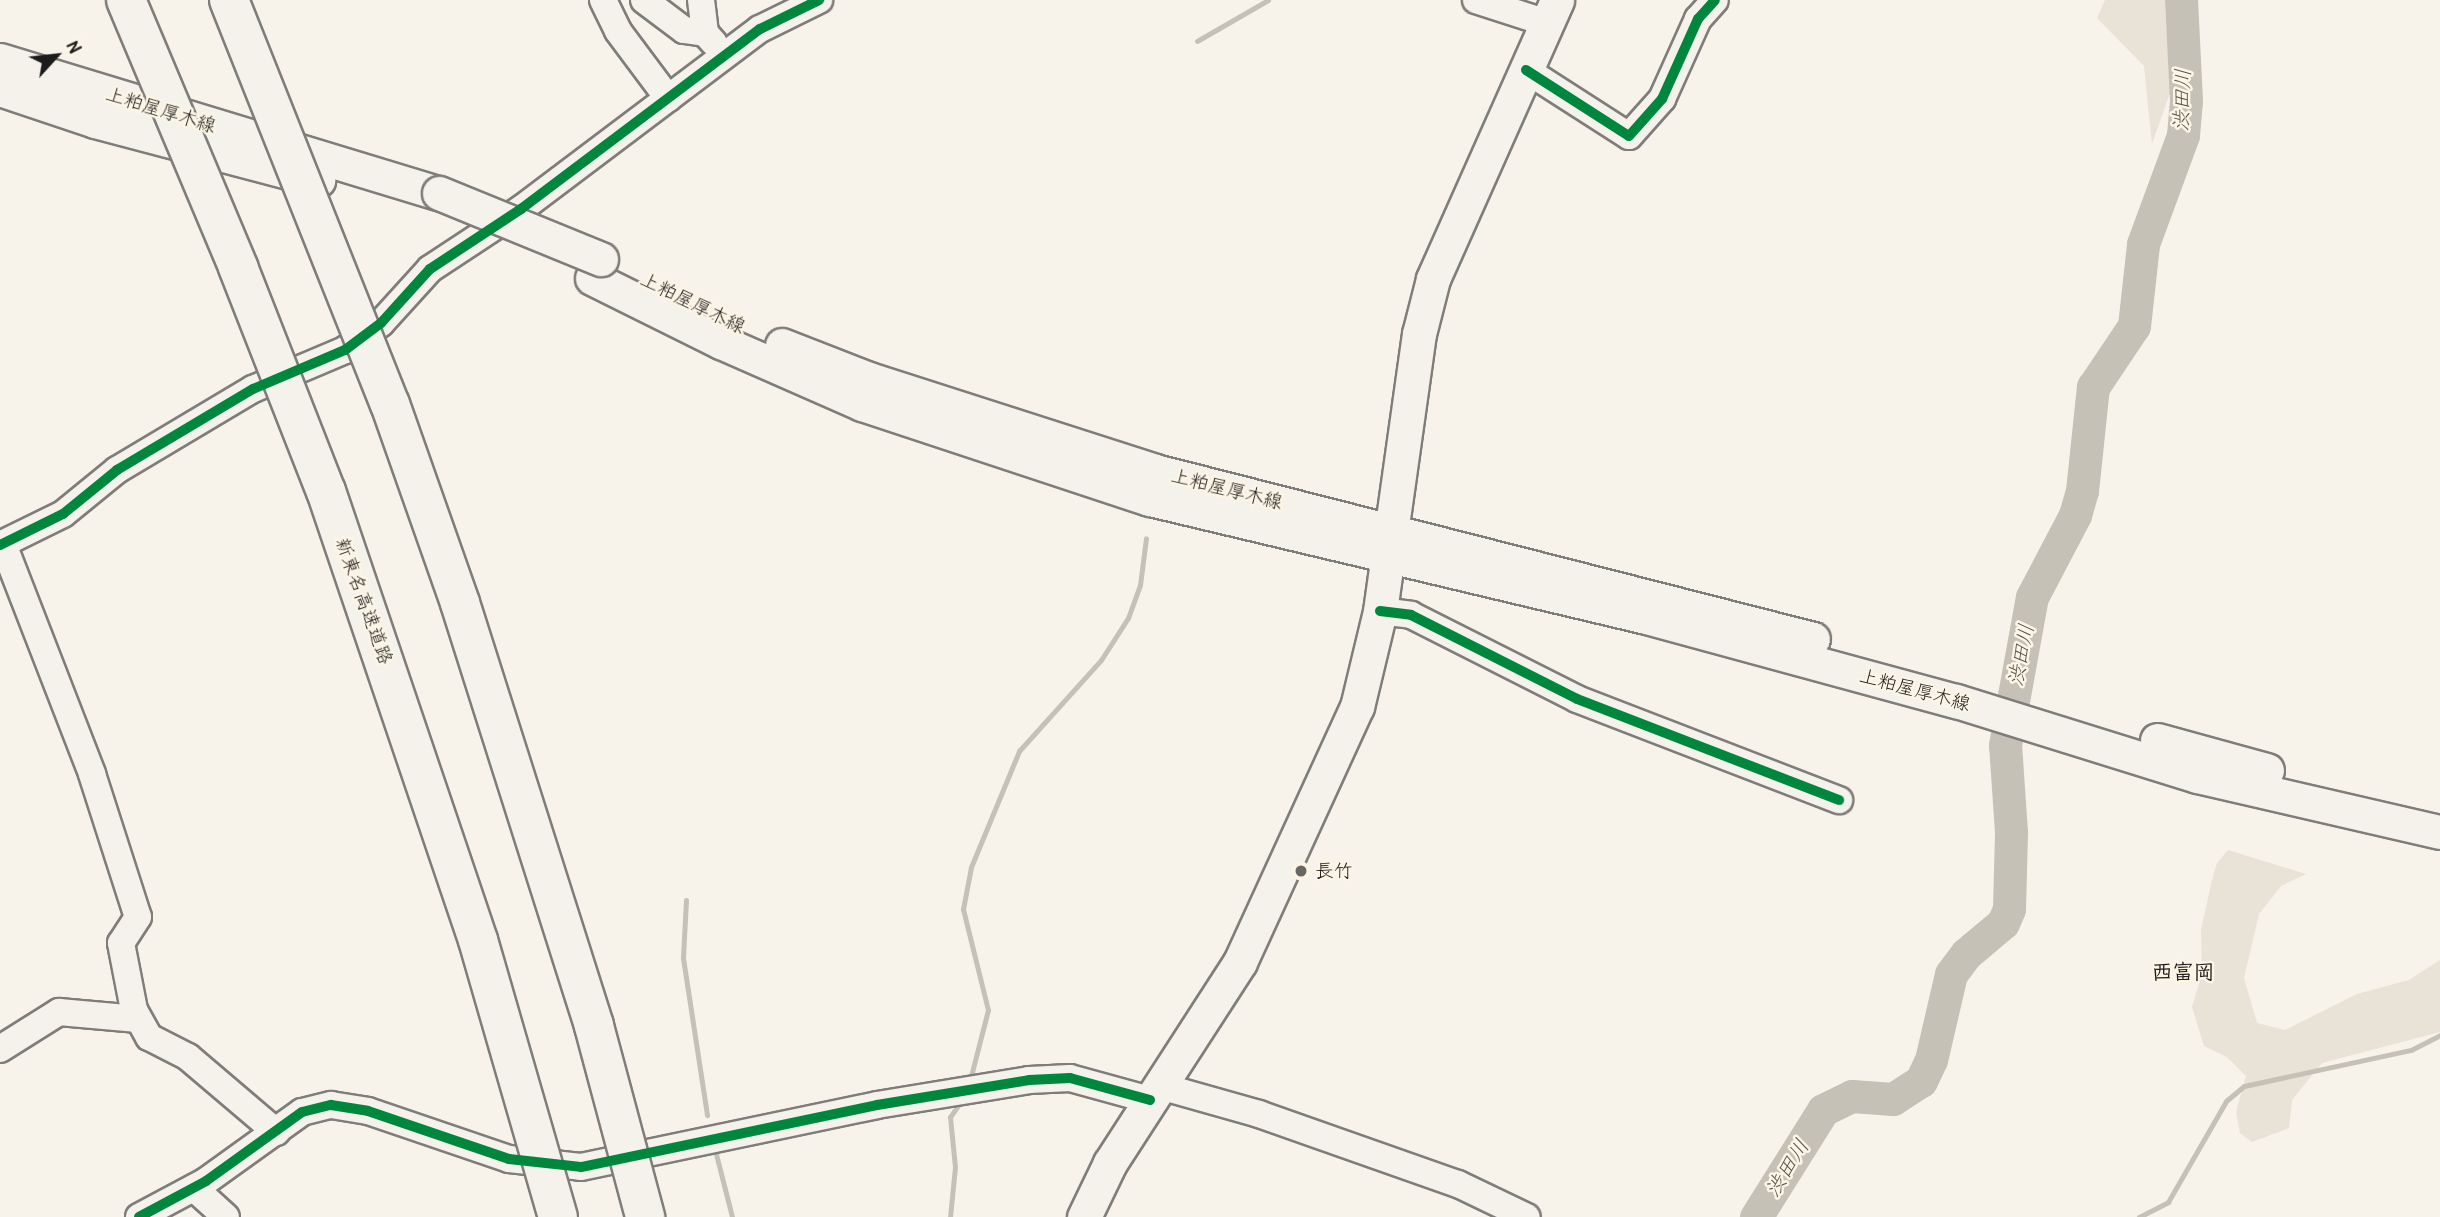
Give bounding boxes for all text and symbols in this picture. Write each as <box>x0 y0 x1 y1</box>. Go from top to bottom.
north arrow <box>21 21 91 91</box>
text: N <box>61 36 89 57</box>
water label: 渋田川 <box>2168 68 2196 132</box>
street label: 上粕屋厚木線 <box>103 82 219 138</box>
street label: 上粕屋厚木線 <box>637 268 749 338</box>
street label: 上粕屋厚木線 <box>1169 464 1285 514</box>
street label: 新東名高速道路 <box>331 535 397 667</box>
water label: 渋田川 <box>2003 622 2039 688</box>
street label: 上粕屋厚木線 <box>1857 664 1973 716</box>
place label: 長竹 <box>1315 860 1353 882</box>
marker: 長竹 <box>1293 863 1309 879</box>
district label: 西富岡 <box>2152 959 2214 985</box>
water label: 渋田川 <box>1760 1135 1814 1201</box>

